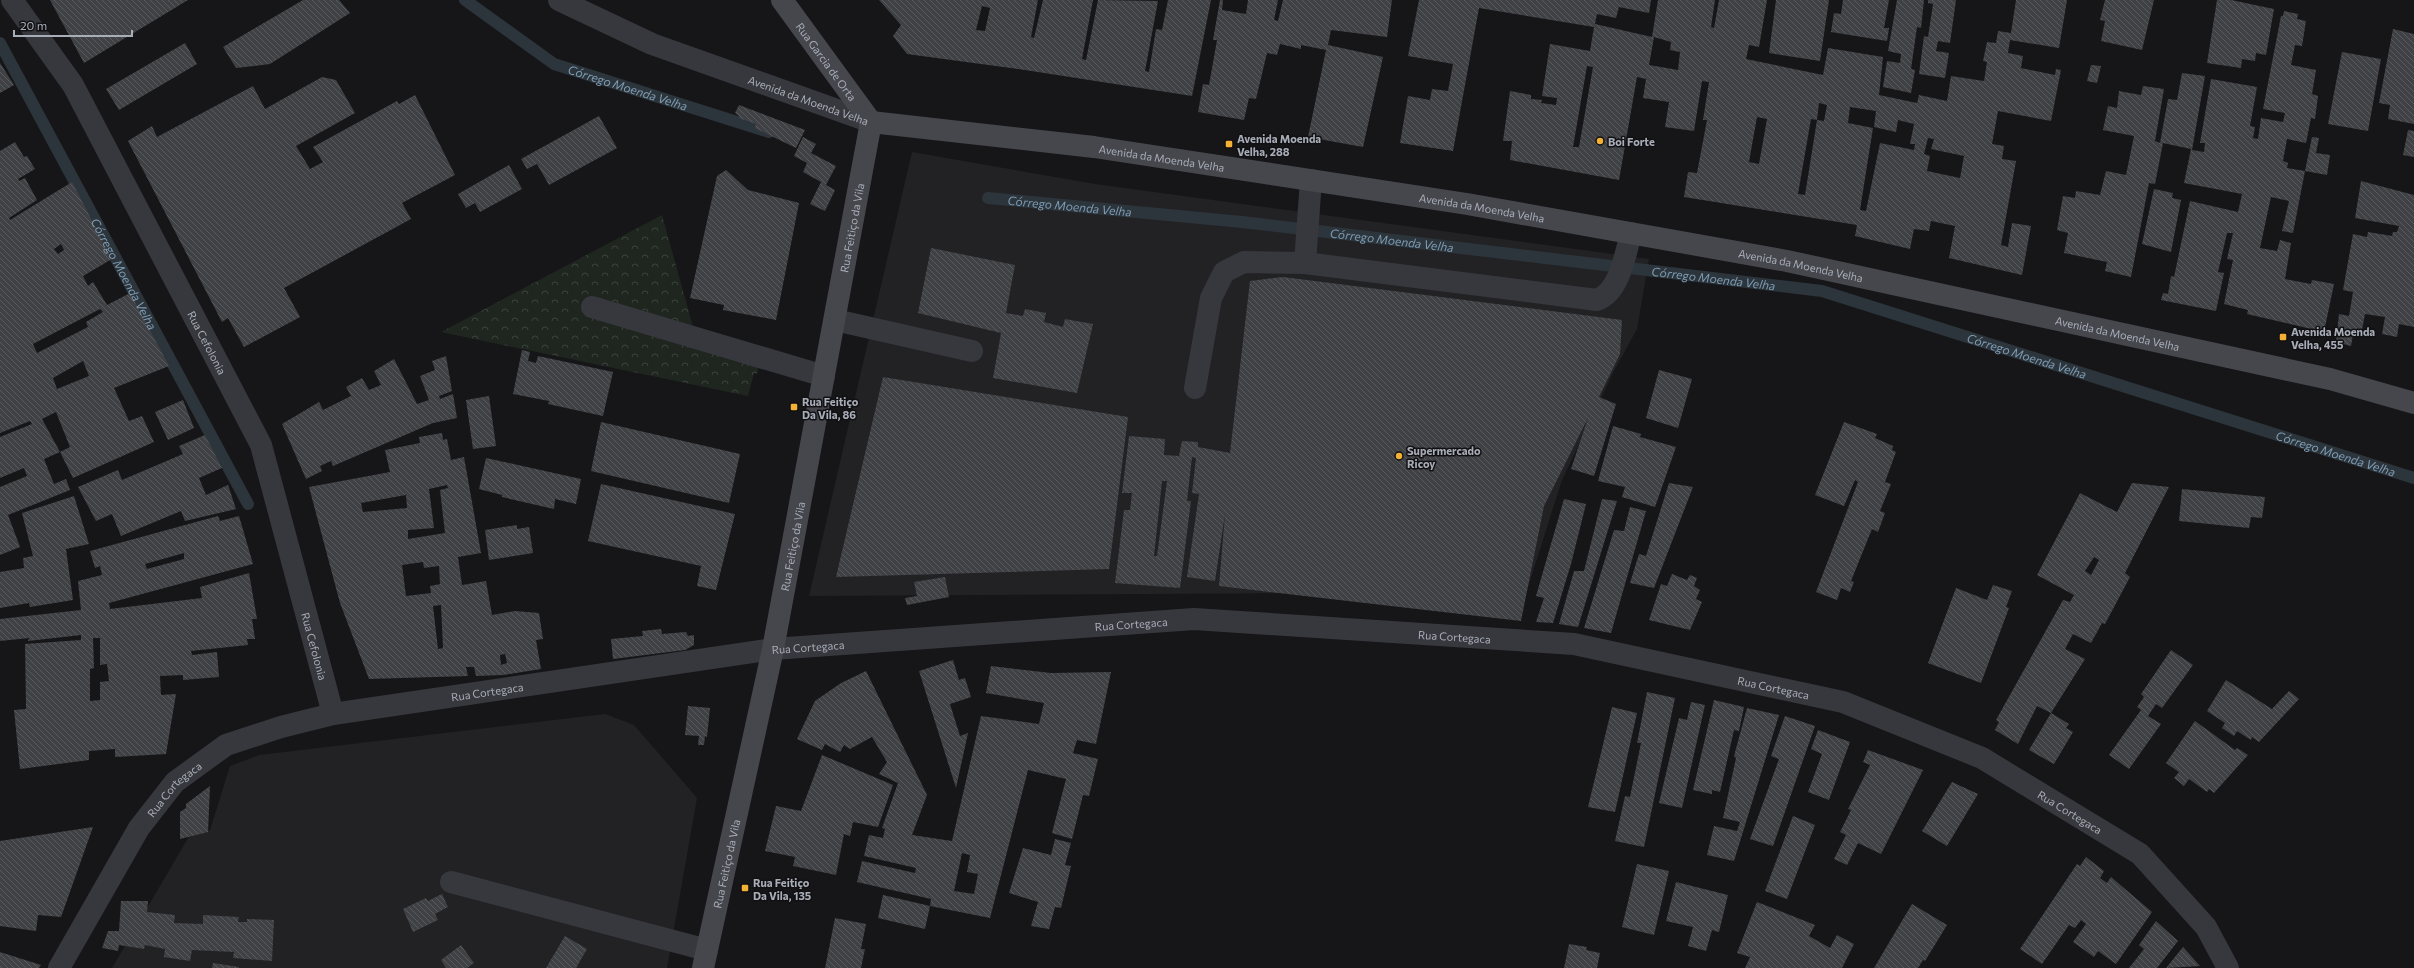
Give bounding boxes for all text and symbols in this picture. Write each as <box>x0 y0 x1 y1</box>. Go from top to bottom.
scale bar <box>14 12 132 38</box>
text: 20 m <box>20 18 47 32</box>
street label: Rua Garcia de Orta <box>794 20 860 103</box>
water label: Córrego Moenda Velha <box>566 62 689 113</box>
street label: Avenida da Moenda Velha <box>746 72 870 127</box>
place label: Avenida Moenda Velha, 288 <box>1237 132 1321 158</box>
place label: Boi Forte <box>1608 135 1655 148</box>
marker: Boi Forte <box>1595 136 1605 146</box>
marker: Avenida Moenda Velha, 288 <box>1224 139 1234 149</box>
street label: Avenida da Moenda Velha <box>1098 141 1226 173</box>
street label: Rua Feitiço da Vila <box>837 182 866 274</box>
street label: Avenida da Moenda Velha <box>1418 190 1546 224</box>
water label: Córrego Moenda Velha <box>1007 193 1132 219</box>
water label: Córrego Moenda Velha <box>88 216 160 332</box>
water label: Córrego Moenda Velha <box>1329 226 1454 254</box>
street label: Avenida da Moenda Velha <box>1737 246 1864 284</box>
water label: Córrego Moenda Velha <box>1651 264 1776 292</box>
street label: Rua Cefolonia <box>186 309 229 376</box>
street label: Avenida da Moenda Velha <box>2054 313 2181 353</box>
place label: Avenida Moenda Velha, 455 <box>2291 325 2375 351</box>
water label: Córrego Moenda Velha <box>1965 330 2088 381</box>
marker: Avenida Moenda Velha, 455 <box>2278 332 2288 342</box>
place label: Rua Feitiço Da Vila, 86 <box>802 395 859 421</box>
marker: Rua Feitiço Da Vila, 86 <box>789 402 799 412</box>
water label: Córrego Moenda Velha <box>2274 428 2397 479</box>
place label: Supermercado Ricoy <box>1407 444 1481 470</box>
marker: Supermercado Ricoy <box>1394 451 1404 461</box>
street label: Rua Feitiço da Vila <box>777 501 807 592</box>
street label: Rua Cefolonia <box>300 611 330 681</box>
street label: Rua Cortegaca <box>1094 614 1168 633</box>
street label: Rua Cortegaca <box>1418 627 1491 645</box>
street label: Rua Cortegaca <box>771 637 845 656</box>
street label: Rua Cortegaca <box>1737 673 1811 701</box>
street label: Rua Cortegaca <box>450 679 524 703</box>
street label: Rua Cortegaca <box>144 759 204 819</box>
street label: Rua Cortegaca <box>2036 787 2105 836</box>
street label: Rua Feitiço da Vila <box>710 818 742 909</box>
place label: Rua Feitiço Da Vila, 135 <box>753 876 811 902</box>
marker: Rua Feitiço Da Vila, 135 <box>740 883 750 893</box>

